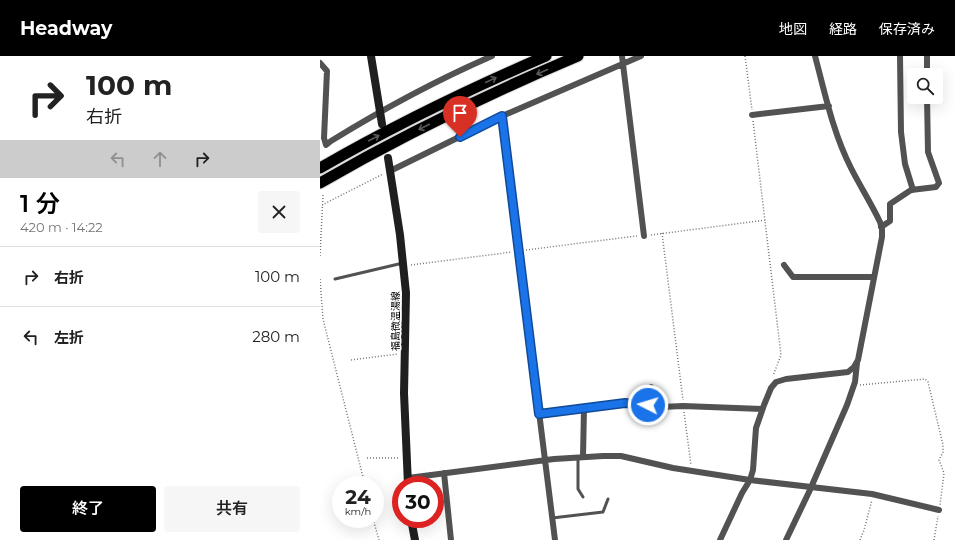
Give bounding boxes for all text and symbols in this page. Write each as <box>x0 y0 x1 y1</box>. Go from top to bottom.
text: Headway <box>20 17 112 40</box>
text: 地図 <box>779 20 807 38</box>
text: 経路 <box>829 20 857 38</box>
text: 保存済み <box>879 20 935 38</box>
text: 100 m <box>86 68 172 102</box>
one-way arrow <box>536 68 548 76</box>
map controls <box>907 68 943 104</box>
button: search <box>907 68 943 104</box>
icon: right <box>20 72 72 124</box>
one-way arrow <box>484 76 496 83</box>
pin <box>443 96 477 137</box>
icon: arrive <box>449 102 471 124</box>
text: 右折 <box>86 106 122 128</box>
one-way arrow <box>419 124 431 131</box>
one-way arrow <box>368 134 380 142</box>
icon: left <box>107 148 129 170</box>
icon: ahead <box>149 148 171 170</box>
icon: right <box>191 148 213 170</box>
text: 1 分 <box>20 189 60 218</box>
button: close <box>258 191 300 233</box>
text: 420 m · 14:22 <box>20 219 103 235</box>
icon: right <box>20 266 42 288</box>
text: 100 m <box>255 267 300 286</box>
text: 右折 <box>54 268 84 287</box>
street label: 福島微温湯線 <box>389 291 402 351</box>
icon: left <box>20 326 42 348</box>
text: 280 m <box>252 327 300 346</box>
text: 左折 <box>54 328 84 347</box>
position arrow <box>627 384 669 426</box>
speed limit sign: 30 <box>392 476 444 528</box>
text: 24 <box>345 485 371 509</box>
button: 終了 <box>20 486 156 532</box>
button: 共有 <box>164 486 300 532</box>
text: km/h <box>345 505 371 518</box>

